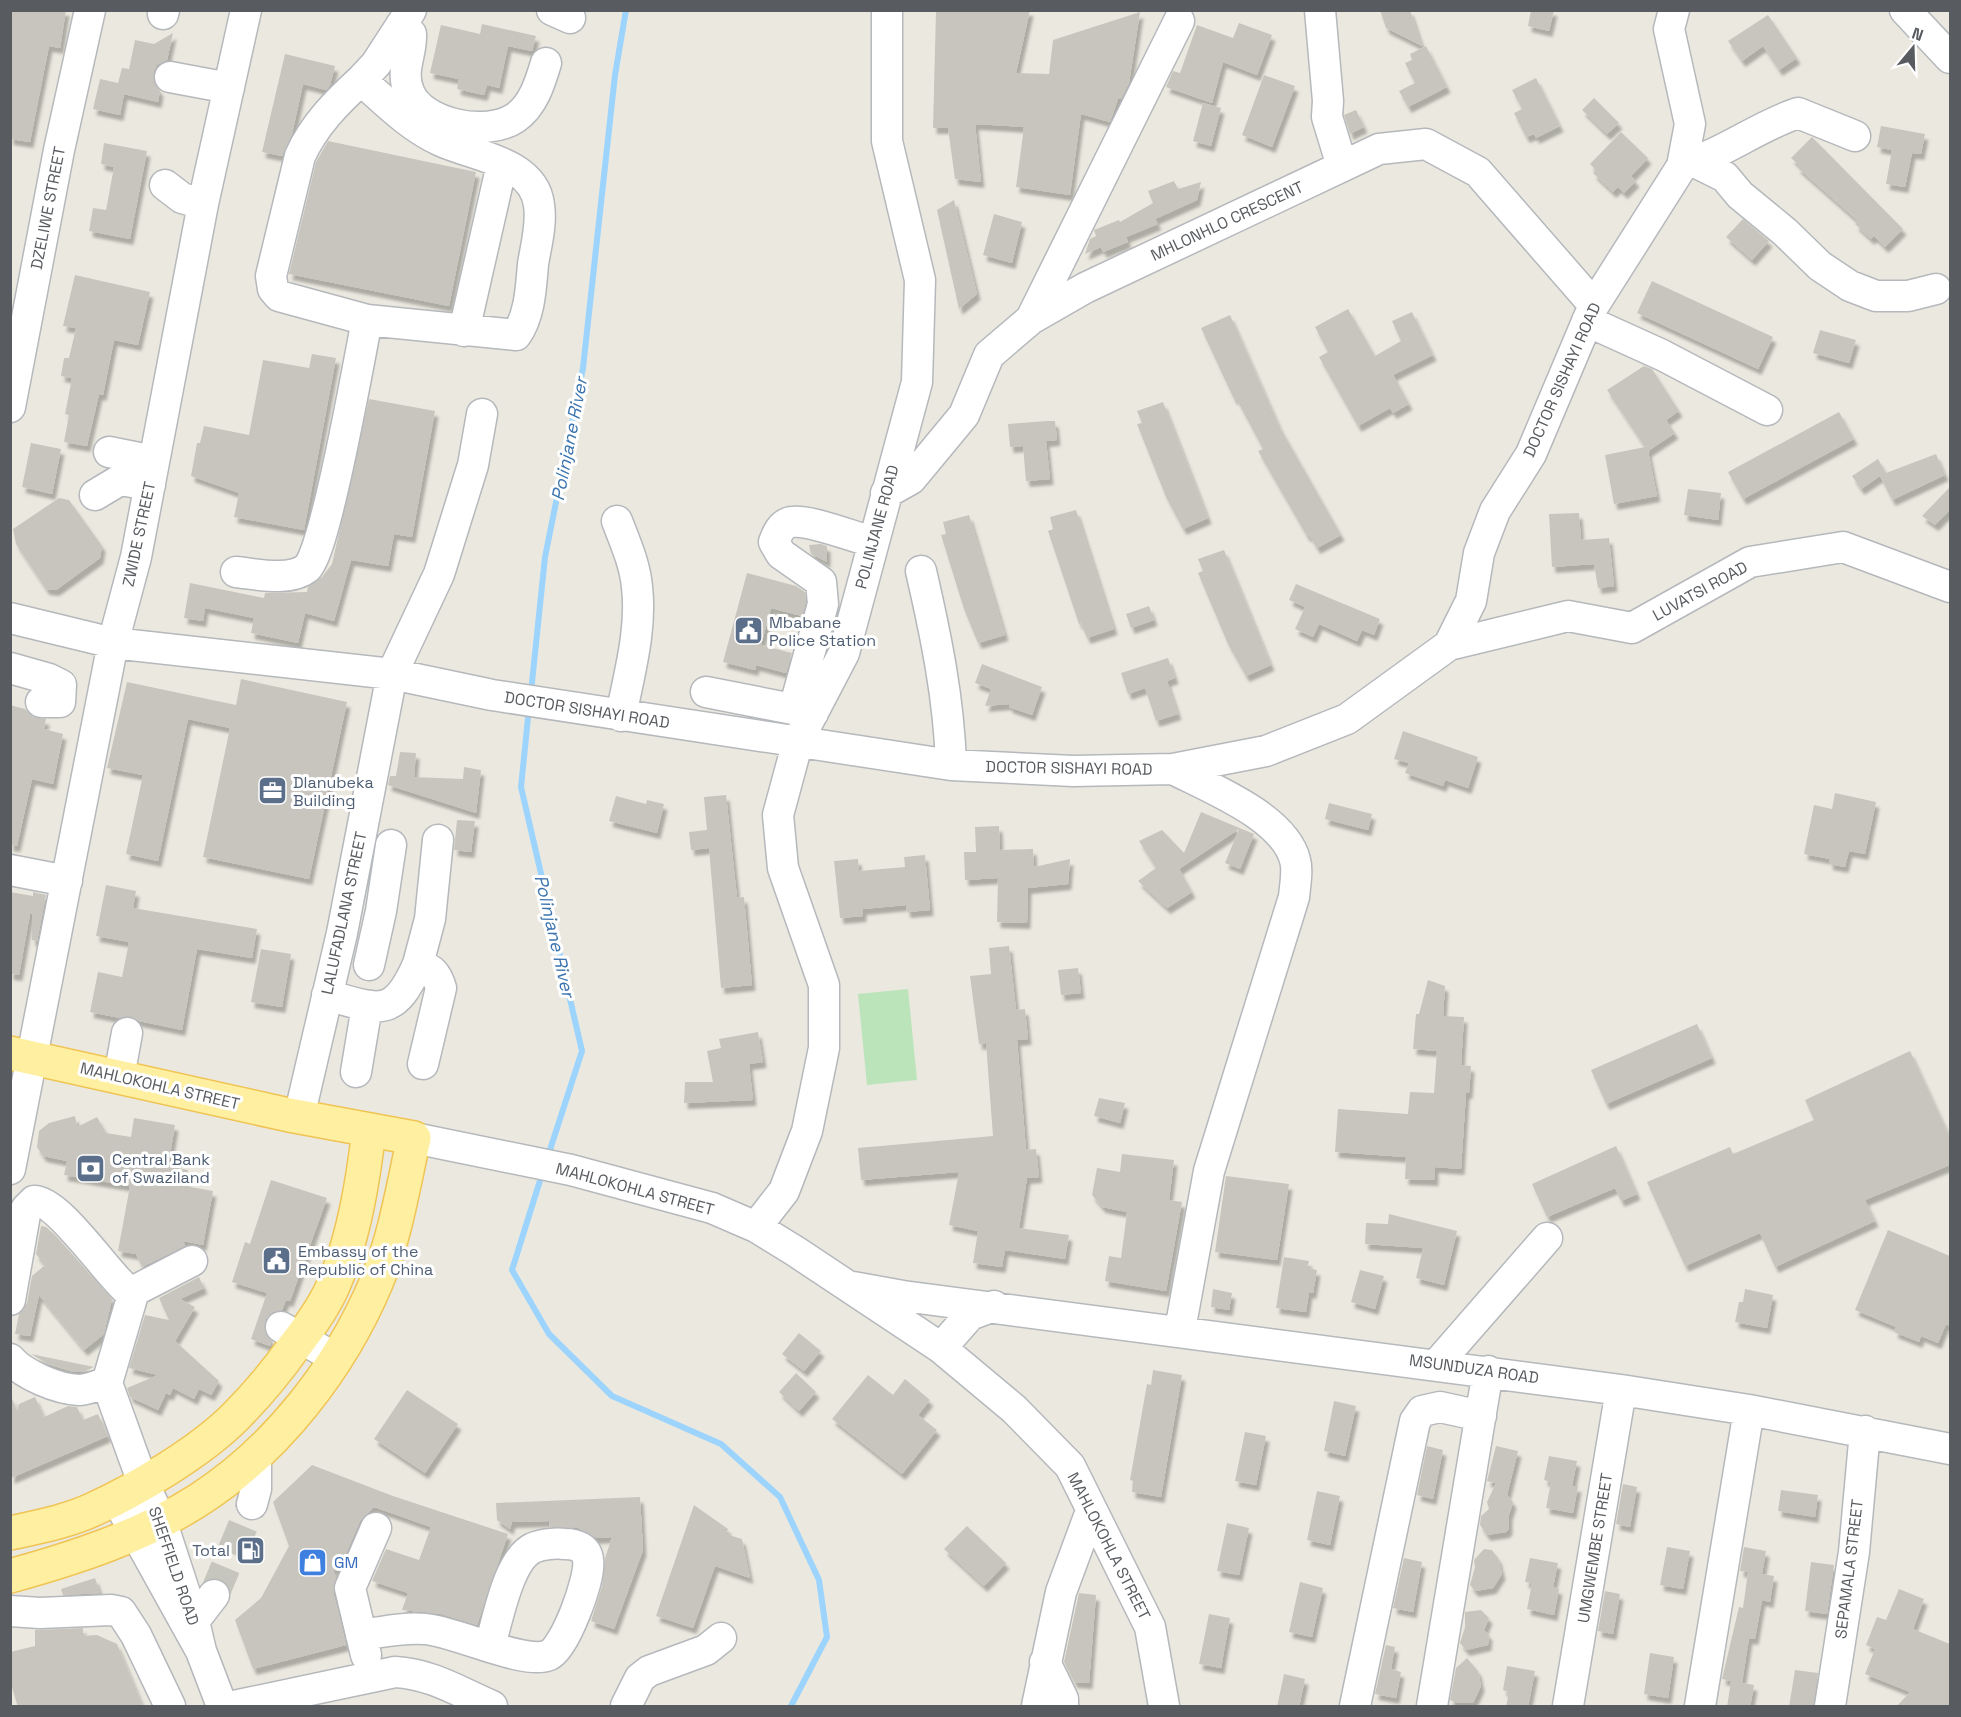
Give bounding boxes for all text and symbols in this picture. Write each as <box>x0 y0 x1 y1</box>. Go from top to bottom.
north arrow <box>1883 18 1943 78</box>
text: N <box>1909 23 1926 46</box>
street label: DZELIWE STREET <box>26 145 70 271</box>
street label: MHLONHLO CRESCENT <box>1147 176 1307 266</box>
street label: DOCTOR SISHAYI ROAD <box>1518 299 1606 461</box>
water label: Polinjane River <box>546 373 593 503</box>
street label: POLINJANE ROAD <box>850 463 904 591</box>
street label: ZWIDE STREET <box>118 479 160 589</box>
street label: LUVATSI ROAD <box>1649 556 1751 626</box>
place label: Mbabane Police Station <box>769 612 876 651</box>
public building icon: Mbabane Police Station <box>732 615 764 647</box>
street label: DOCTOR SISHAYI ROAD <box>503 687 671 733</box>
street label: DOCTOR SISHAYI ROAD <box>985 756 1153 780</box>
place label: Dlanubeka Building <box>293 772 374 811</box>
office icon: Dlanubeka Building <box>256 775 288 807</box>
street label: LALUFADLANA STREET <box>316 830 372 996</box>
water label: Polinjane River <box>530 872 581 1002</box>
street label: MAHLOKOHLA STREET <box>78 1057 242 1115</box>
place label: Central Bank of Swaziland <box>112 1149 210 1188</box>
bank icon: Central Bank of Swaziland <box>75 1152 107 1184</box>
street label: MAHLOKOHLA STREET <box>554 1158 716 1220</box>
place label: Embassy of the Republic of China <box>298 1241 433 1280</box>
public building icon: Embassy of the Republic of China <box>261 1244 293 1276</box>
street label: MSUNDUZA ROAD <box>1408 1350 1540 1388</box>
street label: MAHLOKOHLA STREET <box>1063 1469 1155 1623</box>
street label: UMGWEMBE STREET <box>1573 1471 1617 1625</box>
street label: SEPAMALA STREET <box>1830 1498 1868 1640</box>
street label: SHEFFIELD ROAD <box>144 1504 204 1628</box>
fuel station icon: Total <box>235 1534 267 1566</box>
place label: Total <box>192 1540 230 1561</box>
shop icon: GM <box>297 1546 329 1578</box>
place label: GM <box>334 1552 358 1573</box>

